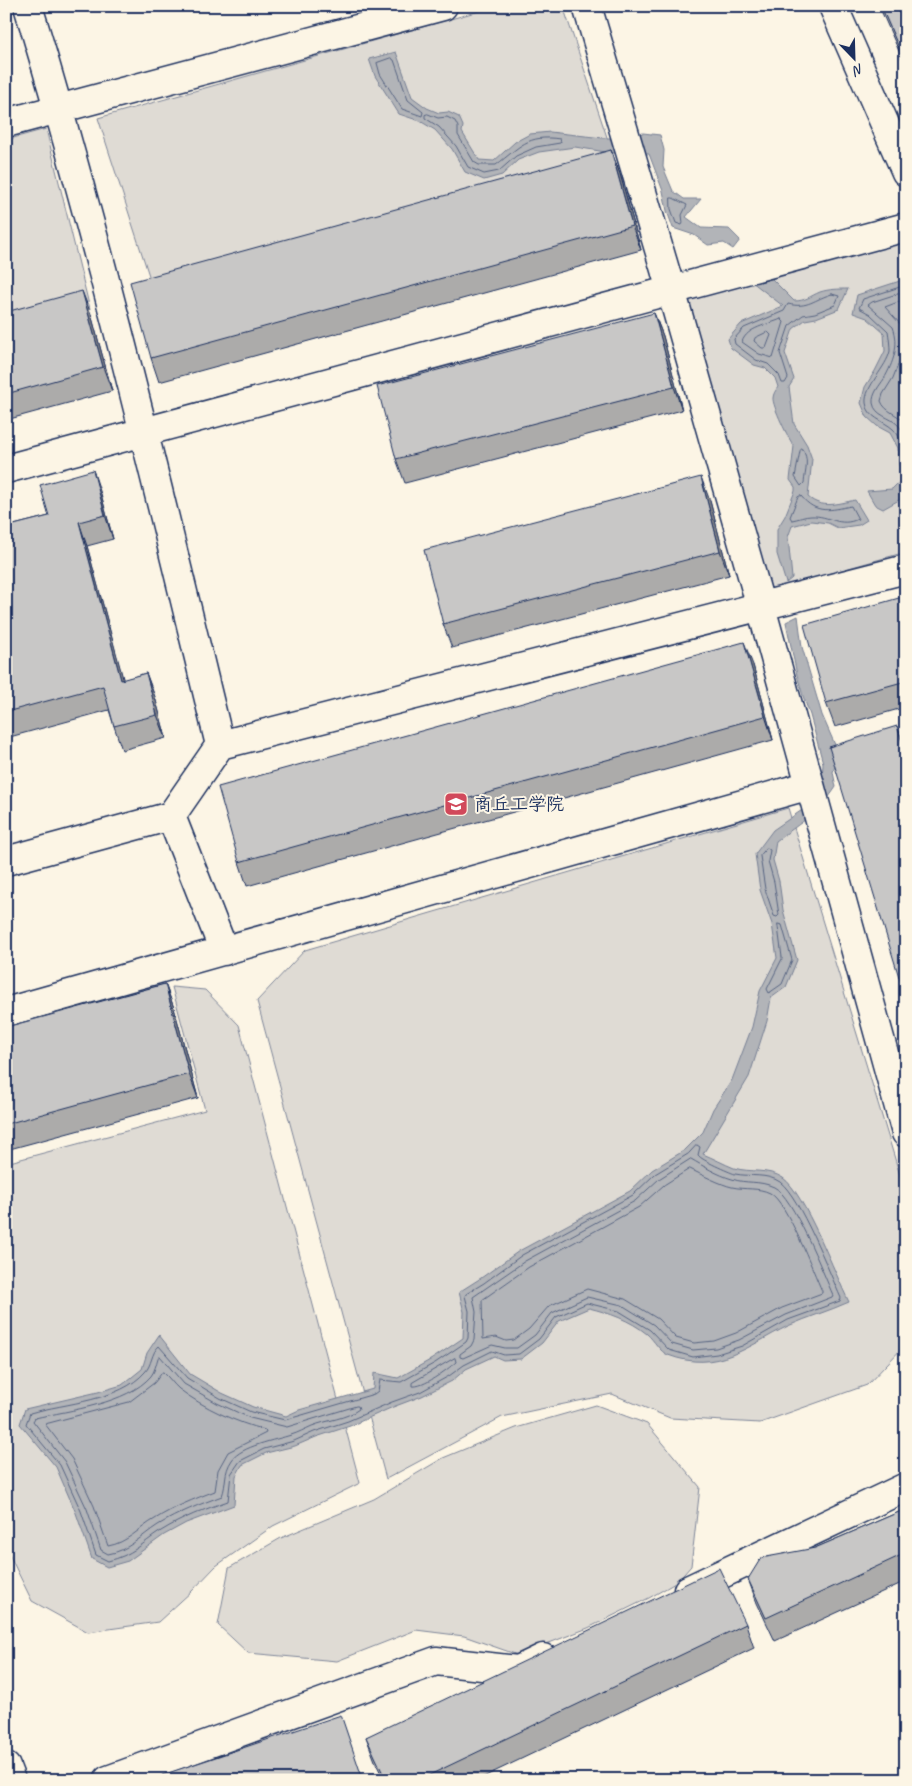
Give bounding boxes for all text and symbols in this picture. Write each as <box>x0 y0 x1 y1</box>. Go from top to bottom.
north arrow <box>830 32 880 82</box>
text: N <box>849 60 866 80</box>
school or university icon: 商丘工学院 <box>443 791 469 817</box>
place label: 商丘工学院 <box>474 793 564 815</box>

